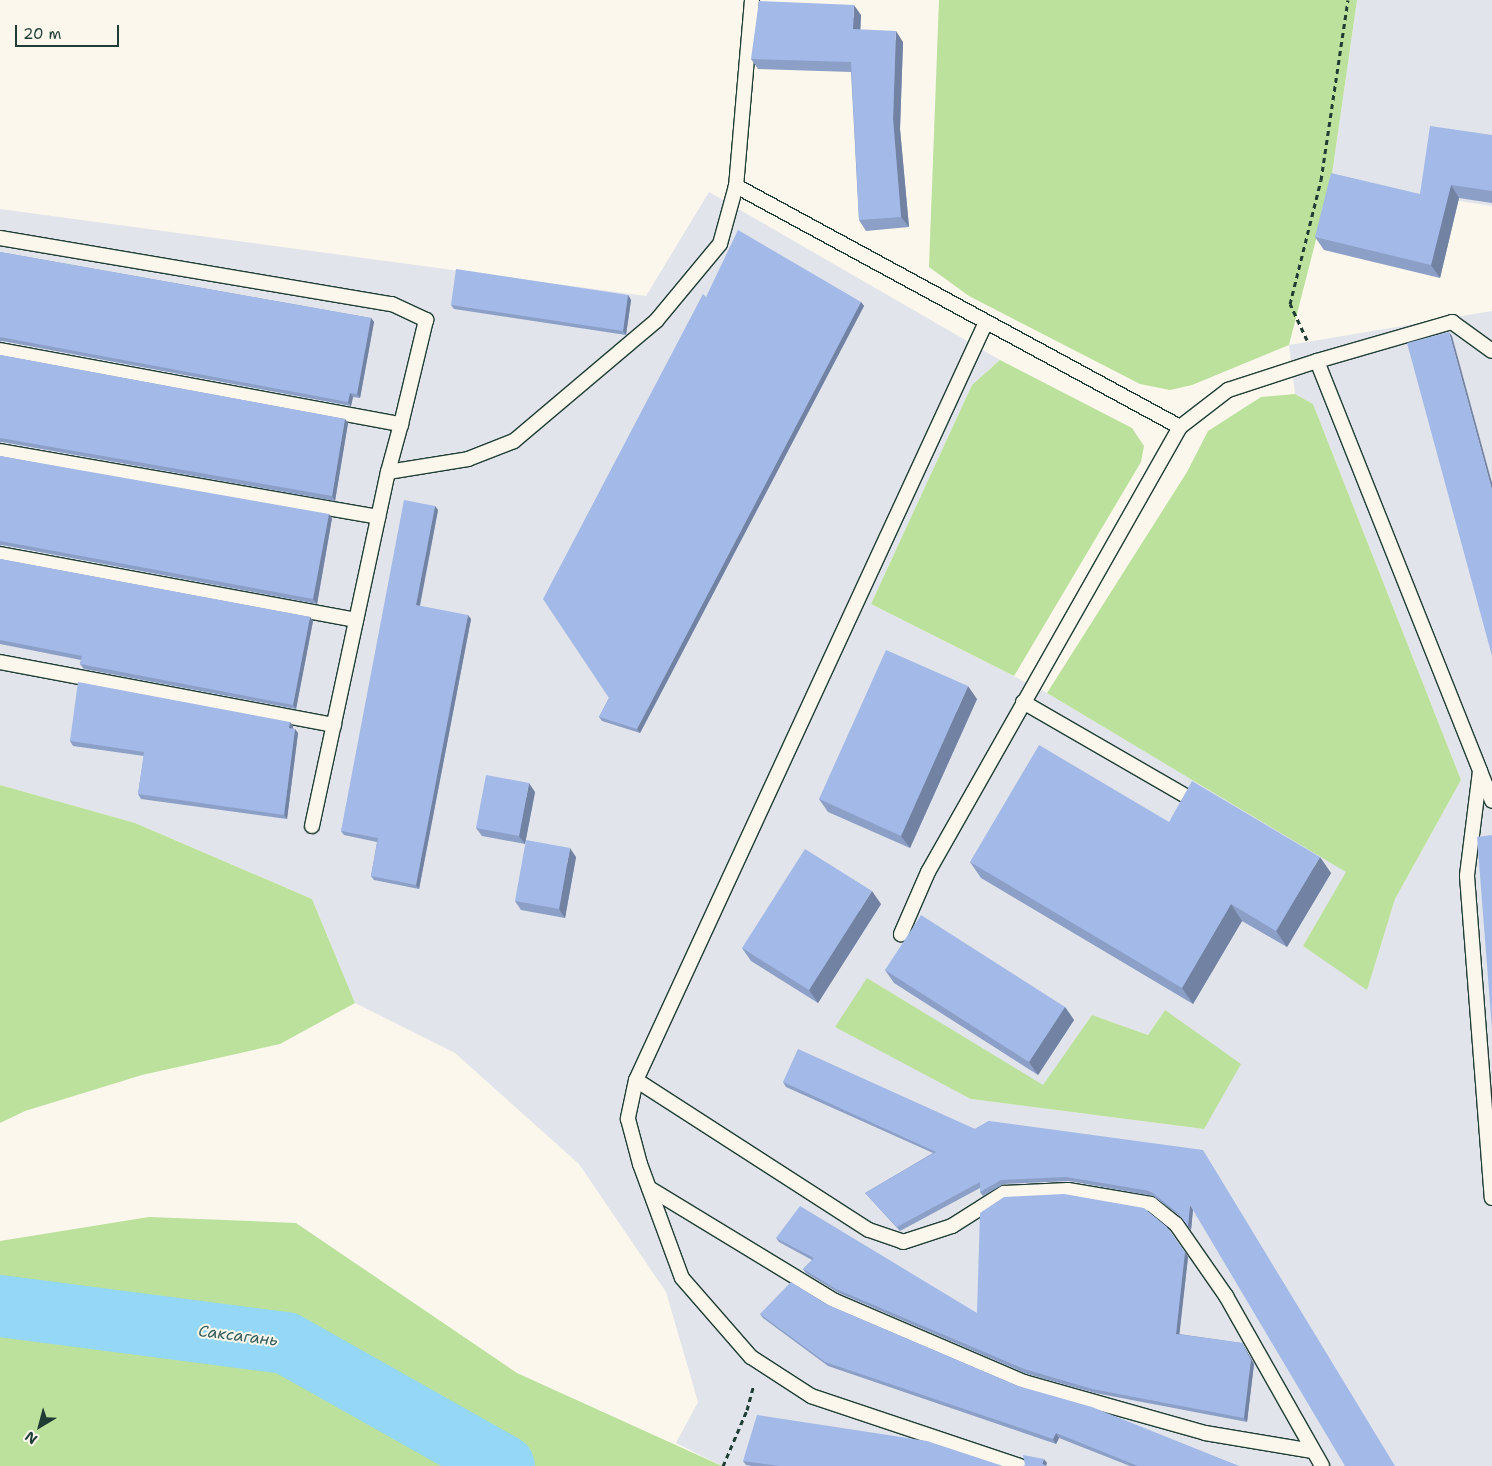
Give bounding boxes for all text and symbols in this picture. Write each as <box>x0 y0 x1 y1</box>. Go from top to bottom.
scale bar <box>18 15 121 47</box>
text: 20 m <box>23 24 62 44</box>
water label: Саксагань <box>197 1322 279 1350</box>
north arrow <box>15 1401 65 1451</box>
text: N <box>21 1427 41 1449</box>

